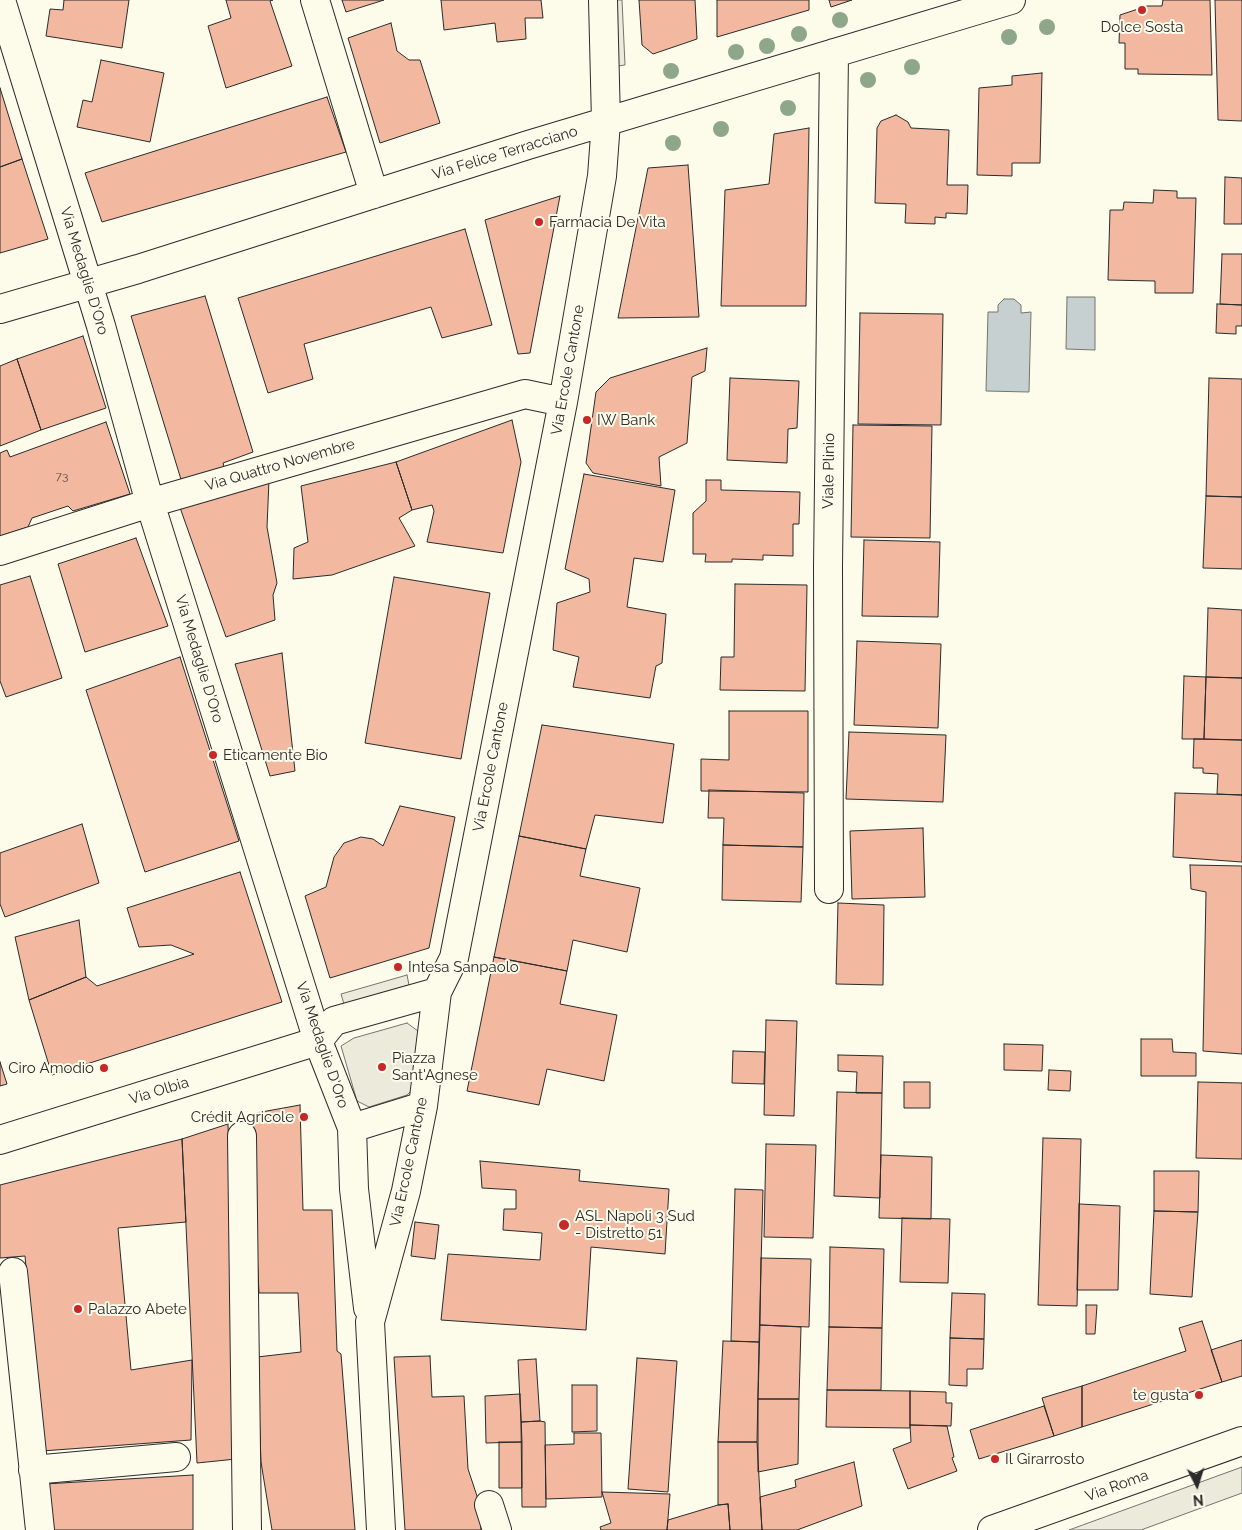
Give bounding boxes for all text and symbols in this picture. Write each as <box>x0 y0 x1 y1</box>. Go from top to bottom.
marker: Dolce Sosta <box>1136 4 1148 16</box>
place label: Dolce Sosta <box>1101 18 1183 36</box>
street label: Via Felice Terracciano <box>430 122 580 184</box>
street label: Via Medaglie D'Oro <box>56 205 112 337</box>
place label: Farmacia De Vita <box>549 213 666 231</box>
marker: Farmacia De Vita <box>533 216 545 228</box>
street label: Via Ercole Cantone <box>548 304 588 436</box>
place label: IW Bank <box>597 411 655 429</box>
marker: IW Bank <box>581 414 593 426</box>
street label: Viale Plinio <box>819 433 839 509</box>
street label: Via Quattro Novembre <box>203 435 357 495</box>
house number: 73 <box>56 469 68 483</box>
street label: Via Medaglie D'Oro <box>171 593 227 725</box>
street label: Via Ercole Cantone <box>470 701 512 833</box>
place label: Eticamente Bio <box>223 746 328 764</box>
marker: Eticamente Bio <box>207 749 219 761</box>
place label: Intesa Sanpaolo <box>408 958 519 976</box>
marker: Intesa Sanpaolo <box>392 961 404 973</box>
street label: Via Medaglie D'Oro <box>292 979 352 1111</box>
place label: Piazza Sant'Agnese <box>392 1049 478 1084</box>
place label: Ciro Amodio <box>8 1059 94 1077</box>
marker: Piazza Sant'Agnese <box>376 1061 388 1073</box>
marker: Ciro Amodio <box>98 1062 110 1074</box>
street label: Via Olbia <box>127 1073 191 1109</box>
street label: Via Ercole Cantone <box>386 1096 432 1228</box>
place label: Crédit Agricole <box>191 1108 294 1126</box>
marker: Crédit Agricole <box>298 1111 310 1123</box>
place label: ASL Napoli 3 Sud - Distretto 51 <box>575 1207 695 1242</box>
marker: ASL Napoli 3 Sud - Distretto 51 <box>557 1218 571 1232</box>
place label: Palazzo Abete <box>88 1300 187 1318</box>
marker: Palazzo Abete <box>72 1303 84 1315</box>
place label: te gusta <box>1133 1386 1189 1404</box>
marker: te gusta <box>1193 1389 1205 1401</box>
place label: Il Girarrosto <box>1005 1450 1084 1468</box>
marker: Il Girarrosto <box>989 1453 1001 1465</box>
north arrow <box>1172 1460 1222 1510</box>
street label: Via Roma <box>1083 1466 1151 1506</box>
text: N <box>1192 1492 1204 1508</box>

